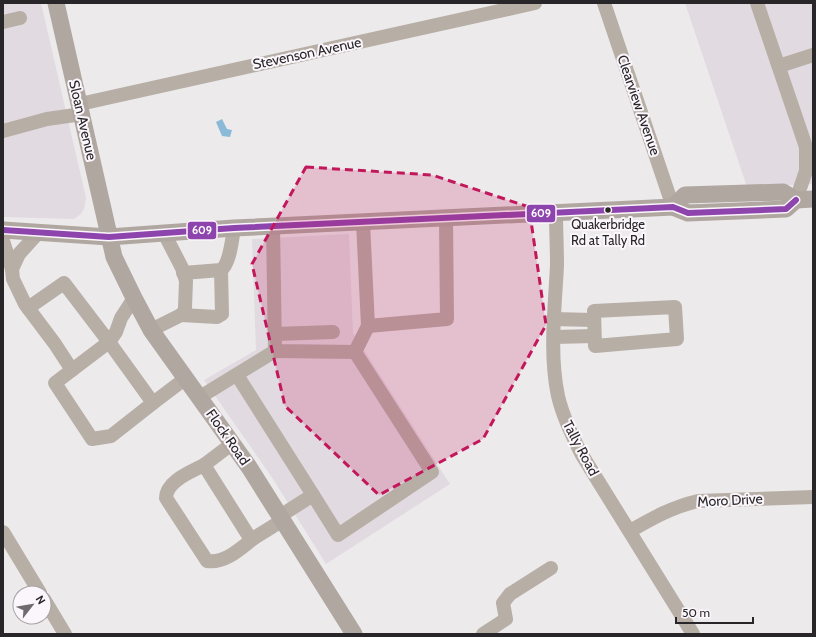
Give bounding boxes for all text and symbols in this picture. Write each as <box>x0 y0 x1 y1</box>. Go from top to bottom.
street label: Stevenson Avenue <box>251 33 363 73</box>
street label: Clearview Avenue <box>613 52 665 158</box>
street label: Sloan Avenue <box>65 78 101 162</box>
line badge: 609 <box>526 204 556 223</box>
marker: Quakerbridge Rd at Tally Rd <box>603 205 613 215</box>
text: 609 <box>531 206 551 220</box>
place label: Quakerbridge Rd at Tally Rd <box>571 216 645 248</box>
line badge: 609 <box>187 221 217 240</box>
text: 609 <box>192 223 212 237</box>
street label: Flock Road <box>202 405 254 469</box>
street label: Tally Road <box>559 417 603 479</box>
street label: Moro Drive <box>697 489 763 511</box>
north arrow <box>12 585 52 625</box>
text: N <box>33 593 49 607</box>
scale bar <box>676 599 753 625</box>
text: 50 m <box>682 605 710 620</box>

